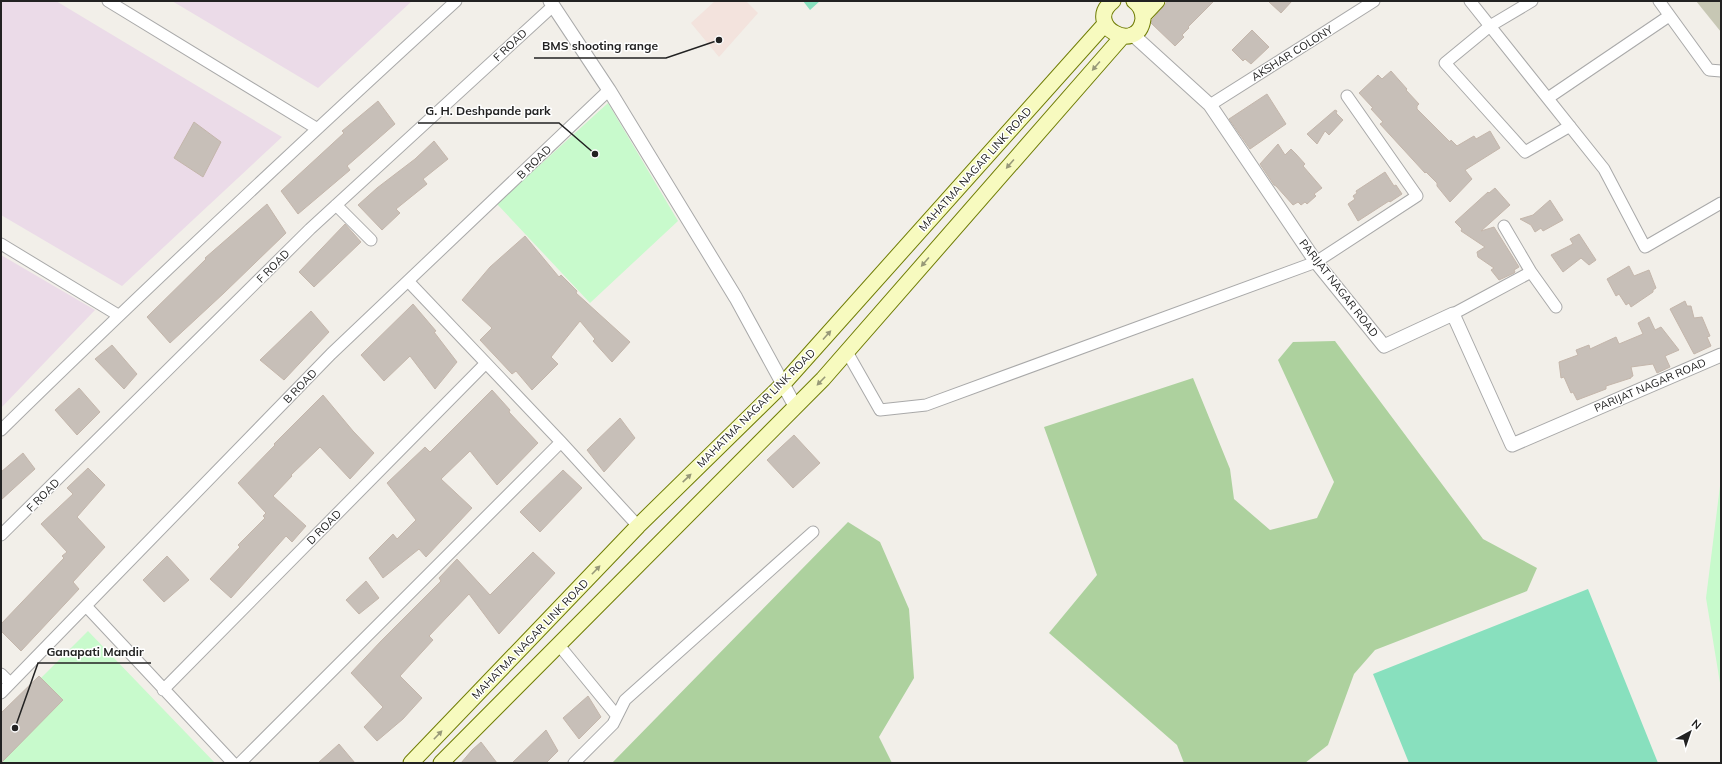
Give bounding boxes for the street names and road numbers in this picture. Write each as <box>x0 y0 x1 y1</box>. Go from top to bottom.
street label: AKSHAR COLONY <box>1249 22 1336 84</box>
street label: F ROAD <box>490 26 530 64</box>
street label: MAHATMA NAGAR LINK ROAD <box>916 104 1034 234</box>
street label: B ROAD <box>514 142 554 182</box>
street label: PARIJAT NAGAR ROAD <box>1296 236 1382 340</box>
street label: F ROAD <box>253 246 293 286</box>
street label: MAHATMA NAGAR LINK ROAD <box>694 346 818 470</box>
street label: PARIJAT NAGAR ROAD <box>1592 355 1708 415</box>
street label: B ROAD <box>280 366 320 406</box>
street label: F ROAD <box>23 475 63 515</box>
street label: D ROAD <box>304 507 344 547</box>
street label: MAHATMA NAGAR LINK ROAD <box>469 576 591 702</box>

